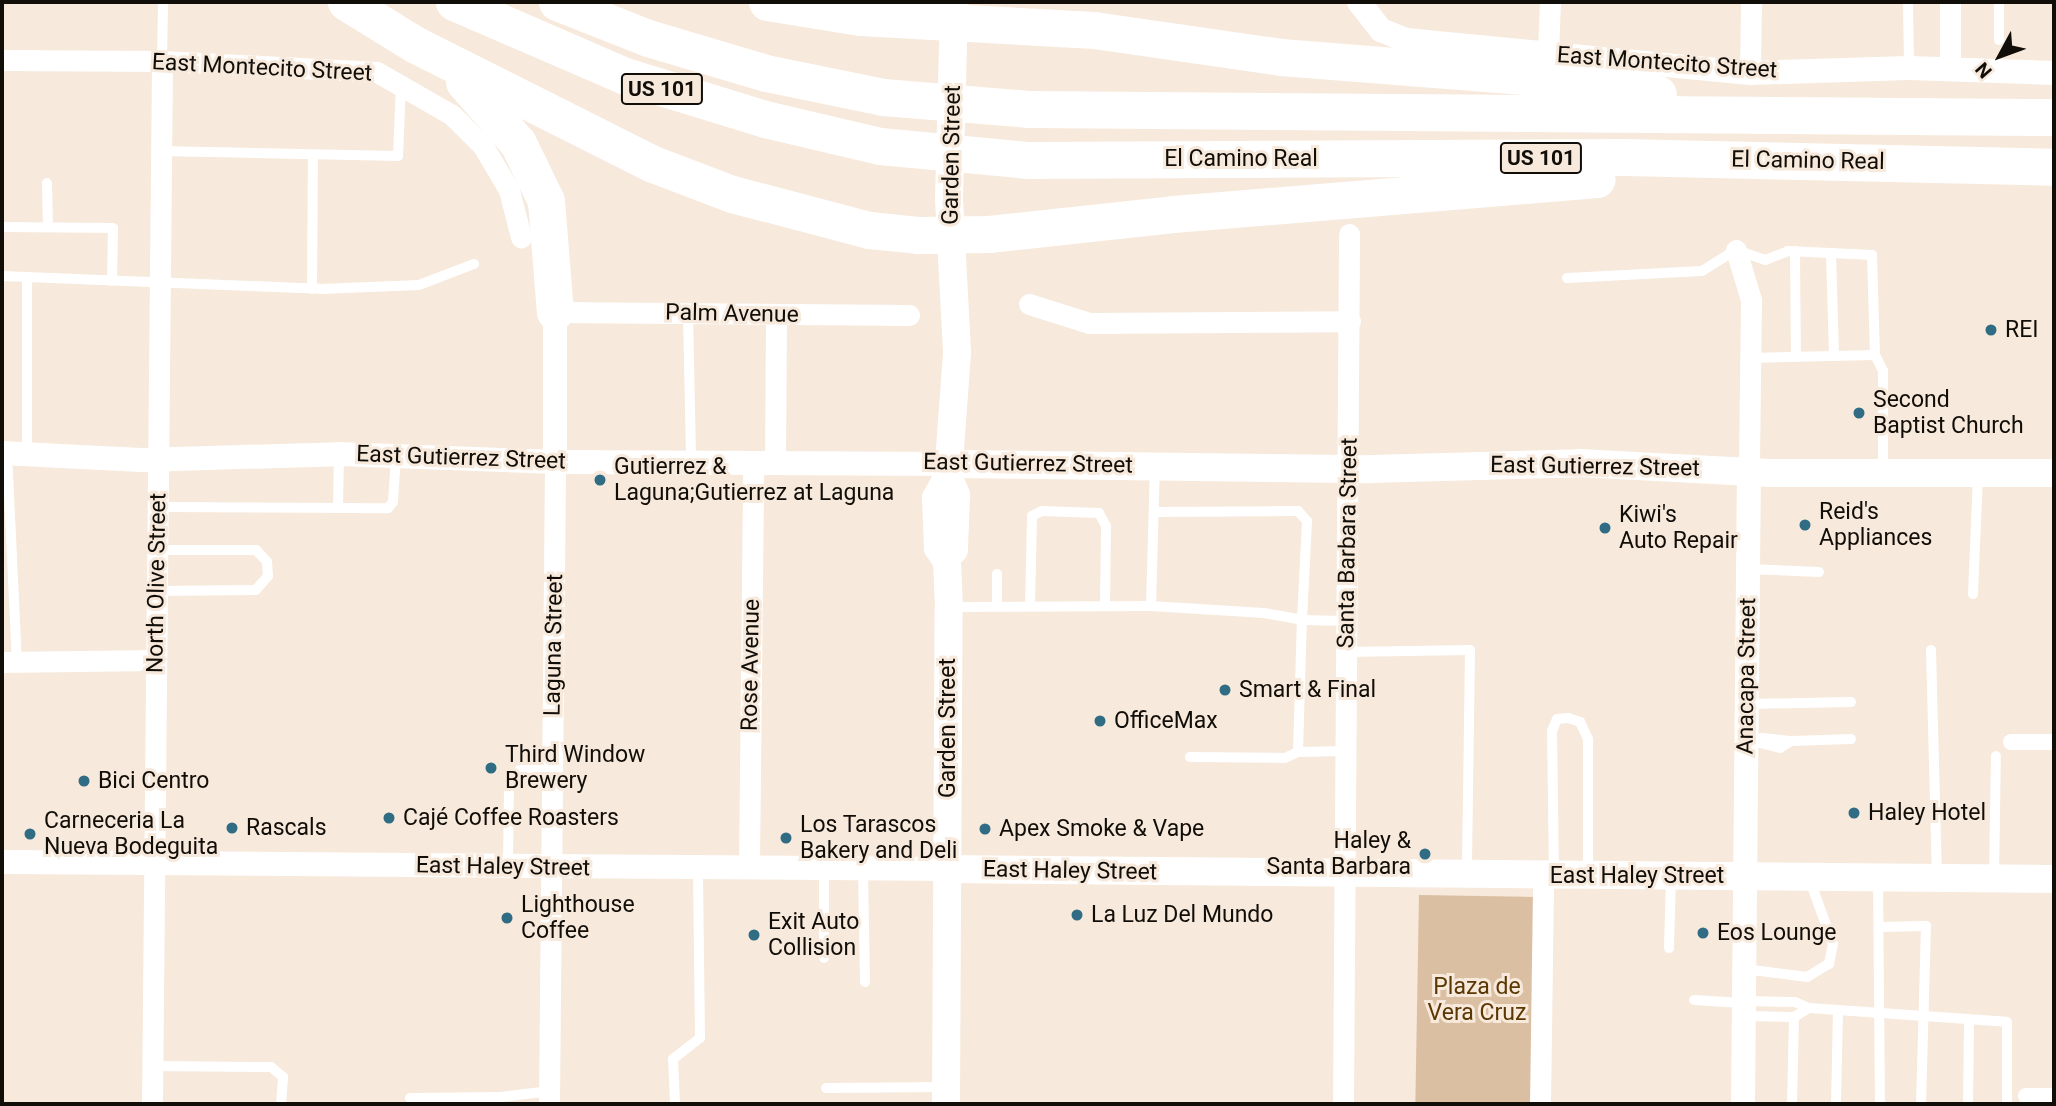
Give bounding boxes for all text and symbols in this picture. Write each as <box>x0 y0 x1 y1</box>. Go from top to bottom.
north arrow <box>1965 21 2035 91</box>
street label: East Montecito Street <box>1556 42 1778 84</box>
street label: East Montecito Street <box>151 48 373 88</box>
text: N <box>1971 58 1997 83</box>
road number: US 101 <box>620 72 704 106</box>
street label: Garden Street <box>937 85 967 225</box>
road number: US 101 <box>1499 140 1583 176</box>
street label: El Camino Real <box>1164 145 1318 173</box>
street label: El Camino Real <box>1731 146 1885 176</box>
street label: Palm Avenue <box>665 299 799 329</box>
place label: REI <box>2005 316 2039 344</box>
marker: REI <box>1983 322 1999 338</box>
place label: Second Baptist Church <box>1873 386 2024 440</box>
marker: Second Baptist Church <box>1851 405 1867 421</box>
street label: Santa Barbara Street <box>1332 437 1364 649</box>
street label: East Gutierrez Street <box>356 441 566 475</box>
street label: East Gutierrez Street <box>923 448 1133 480</box>
street label: East Gutierrez Street <box>1490 451 1700 483</box>
place label: Gutierrez & Laguna;Gutierrez at Laguna <box>614 453 894 507</box>
marker: Gutierrez & Laguna;Gutierrez at Laguna <box>592 472 608 488</box>
street label: North Olive Street <box>142 493 172 673</box>
place label: Reid's Appliances <box>1819 498 1932 552</box>
place label: Kiwi's Auto Repair <box>1619 501 1738 555</box>
marker: Reid's Appliances <box>1797 517 1813 533</box>
marker: Kiwi's Auto Repair <box>1597 520 1613 536</box>
street label: Laguna Street <box>539 574 569 716</box>
street label: Anacapa Street <box>1732 597 1762 755</box>
street label: Rose Avenue <box>736 599 766 731</box>
street label: Garden Street <box>934 658 962 798</box>
place label: Smart & Final <box>1239 676 1376 704</box>
marker: Smart & Final <box>1217 682 1233 698</box>
place label: OfficeMax <box>1114 707 1218 735</box>
marker: OfficeMax <box>1092 713 1108 729</box>
place label: Third Window Brewery <box>505 741 645 795</box>
marker: Third Window Brewery <box>483 760 499 776</box>
place label: Bici Centro <box>98 767 209 795</box>
marker: Bici Centro <box>76 773 92 789</box>
place label: Haley Hotel <box>1868 799 1986 827</box>
place label: Cajé Coffee Roasters <box>403 804 619 832</box>
marker: Haley Hotel <box>1846 805 1862 821</box>
place label: Carneceria La Nueva Bodeguita <box>44 807 218 861</box>
marker: Cajé Coffee Roasters <box>381 810 397 826</box>
place label: Los Tarascos Bakery and Deli <box>800 811 957 865</box>
place label: Rascals <box>246 814 327 842</box>
place label: Apex Smoke & Vape <box>999 815 1204 843</box>
marker: Rascals <box>224 820 240 836</box>
marker: Apex Smoke & Vape <box>977 821 993 837</box>
marker: Carneceria La Nueva Bodeguita <box>22 826 38 842</box>
place label: Haley & Santa Barbara <box>1266 827 1411 881</box>
marker: Los Tarascos Bakery and Deli <box>778 830 794 846</box>
marker: Haley & Santa Barbara <box>1417 846 1433 862</box>
street label: East Haley Street <box>416 852 590 882</box>
street label: East Haley Street <box>983 856 1157 886</box>
street label: East Haley Street <box>1550 862 1724 890</box>
place label: Lighthouse Coffee <box>521 891 635 945</box>
place label: La Luz Del Mundo <box>1091 901 1273 929</box>
marker: La Luz Del Mundo <box>1069 907 1085 923</box>
place label: Exit Auto Collision <box>768 908 859 962</box>
marker: Lighthouse Coffee <box>499 910 515 926</box>
place label: Eos Lounge <box>1717 919 1837 947</box>
marker: Eos Lounge <box>1695 925 1711 941</box>
marker: Exit Auto Collision <box>746 927 762 943</box>
park label: Plaza de Vera Cruz <box>1428 973 1526 1027</box>

